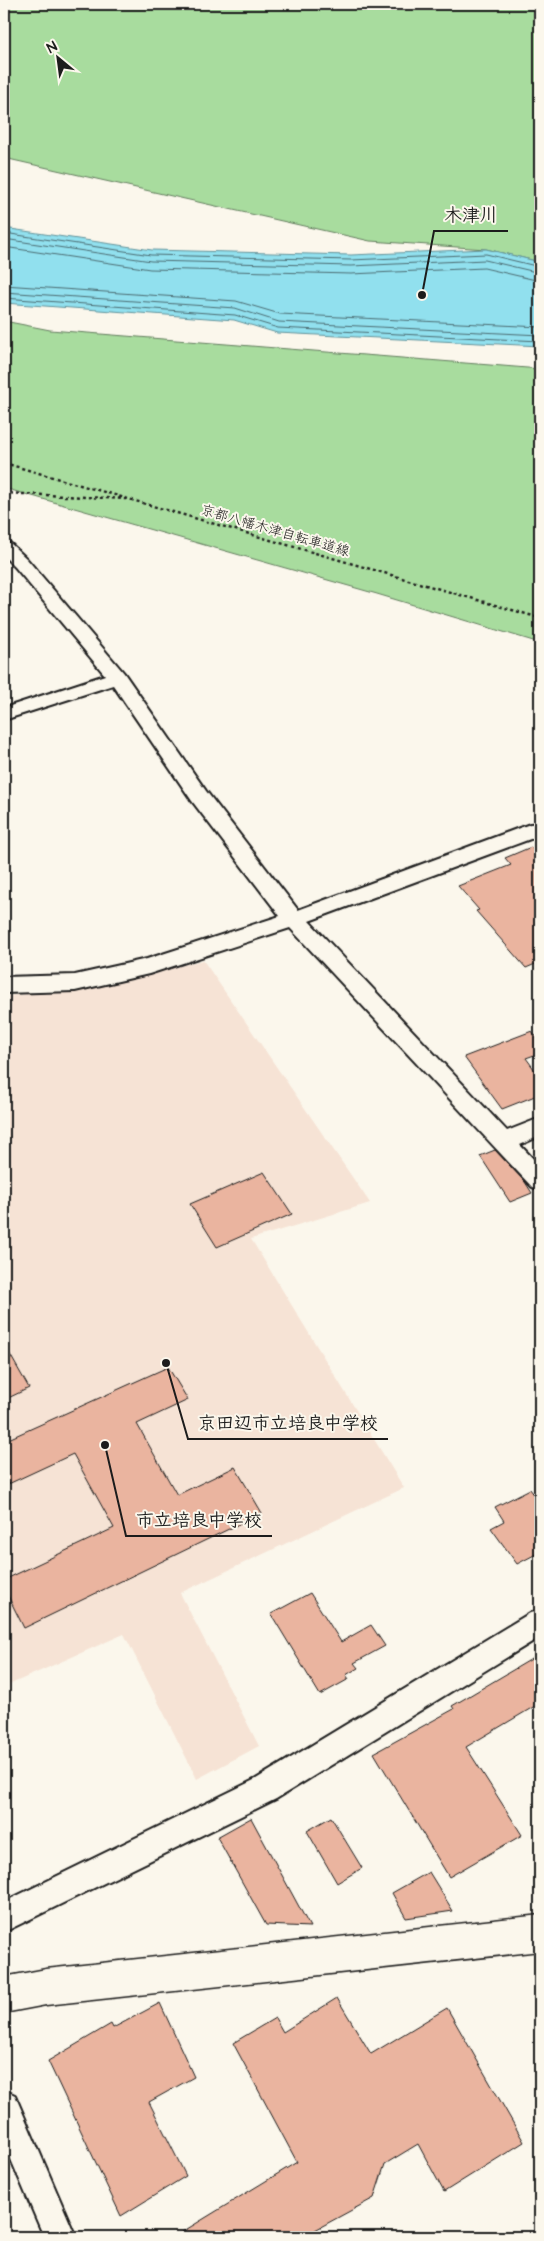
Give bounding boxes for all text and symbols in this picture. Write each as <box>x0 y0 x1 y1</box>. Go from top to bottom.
north arrow <box>32 32 82 82</box>
text: N <box>43 37 61 58</box>
callout: 木津川 <box>434 198 508 231</box>
text: 木津川 <box>444 203 498 228</box>
street label: 京都八幡木津自転車道線 <box>198 500 352 562</box>
callout: 京田辺市立培良中学校 <box>188 1406 388 1439</box>
text: 京田辺市立培良中学校 <box>198 1411 378 1436</box>
callout: 市立培良中学校 <box>126 1503 272 1536</box>
text: 市立培良中学校 <box>136 1508 262 1533</box>

